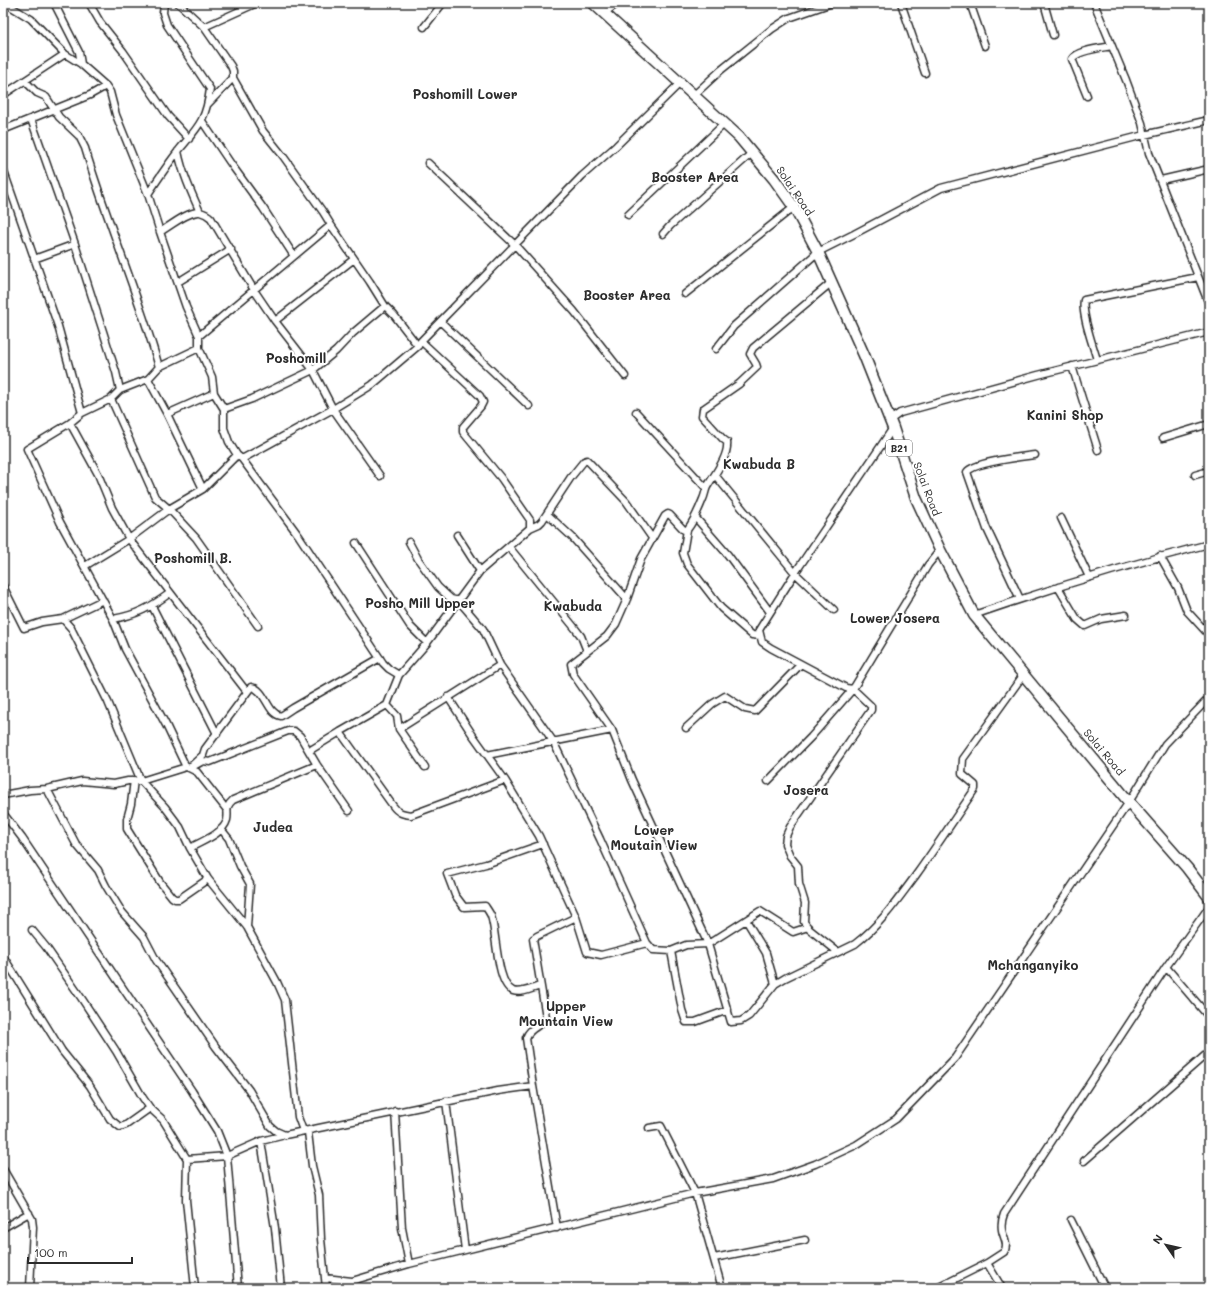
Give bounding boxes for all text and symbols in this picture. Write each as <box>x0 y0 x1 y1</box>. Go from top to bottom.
district label: Poshomill Lower <box>412 85 518 102</box>
street label: Solai Road <box>773 163 817 218</box>
district label: Booster Area <box>651 168 739 185</box>
district label: Booster Area <box>583 286 671 303</box>
district label: Poshomill <box>266 349 326 366</box>
district label: Kanini Shop <box>1027 406 1103 423</box>
road number: B21 <box>886 440 912 456</box>
district label: Kwabuda B <box>723 455 795 472</box>
street label: Solai Road <box>910 460 945 518</box>
district label: Poshomill B. <box>154 549 232 566</box>
district label: Posho Mill Upper <box>365 594 475 611</box>
district label: Kwabuda <box>544 597 602 614</box>
district label: Lower Josera <box>850 609 940 626</box>
street label: Solai Road <box>1080 725 1128 778</box>
district label: Josera <box>783 781 829 798</box>
district label: Judea <box>253 818 293 835</box>
district label: Lower Moutain View <box>611 821 697 853</box>
district label: Mchanganyiko <box>988 956 1079 974</box>
district label: Upper Mountain View <box>519 997 613 1029</box>
north arrow <box>1146 1225 1186 1265</box>
text: N <box>1149 1231 1166 1247</box>
scale bar <box>28 1239 132 1265</box>
text: 100 m <box>34 1244 68 1260</box>

